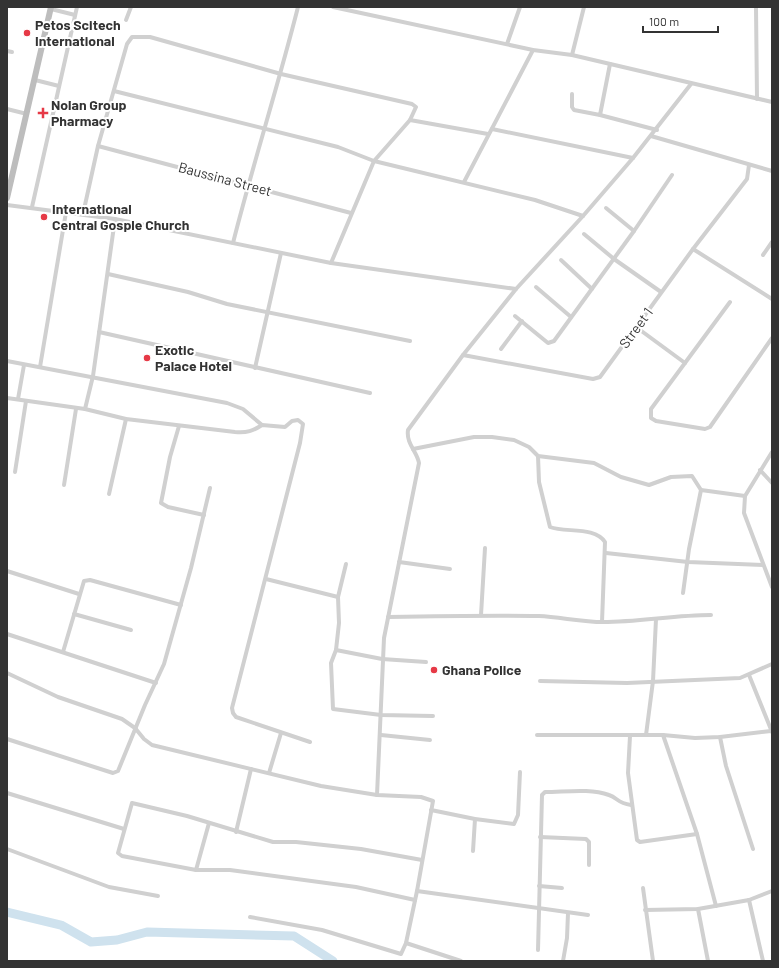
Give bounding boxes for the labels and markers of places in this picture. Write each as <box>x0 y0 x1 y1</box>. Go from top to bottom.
place label: Petos Scitech International <box>35 16 121 49</box>
marker: Petos Scitech International <box>22 28 32 38</box>
place label: Nolan Group Pharmacy <box>51 96 127 129</box>
marker: Nolan Group Pharmacy <box>38 108 48 118</box>
place label: International Central Gosple Church <box>52 200 189 233</box>
marker: International Central Gosple Church <box>39 212 49 222</box>
place label: Exotic Palace Hotel <box>155 341 232 374</box>
marker: Exotic Palace Hotel <box>142 353 152 363</box>
place label: Ghana Police <box>442 661 522 678</box>
marker: Ghana Police <box>429 665 439 675</box>

